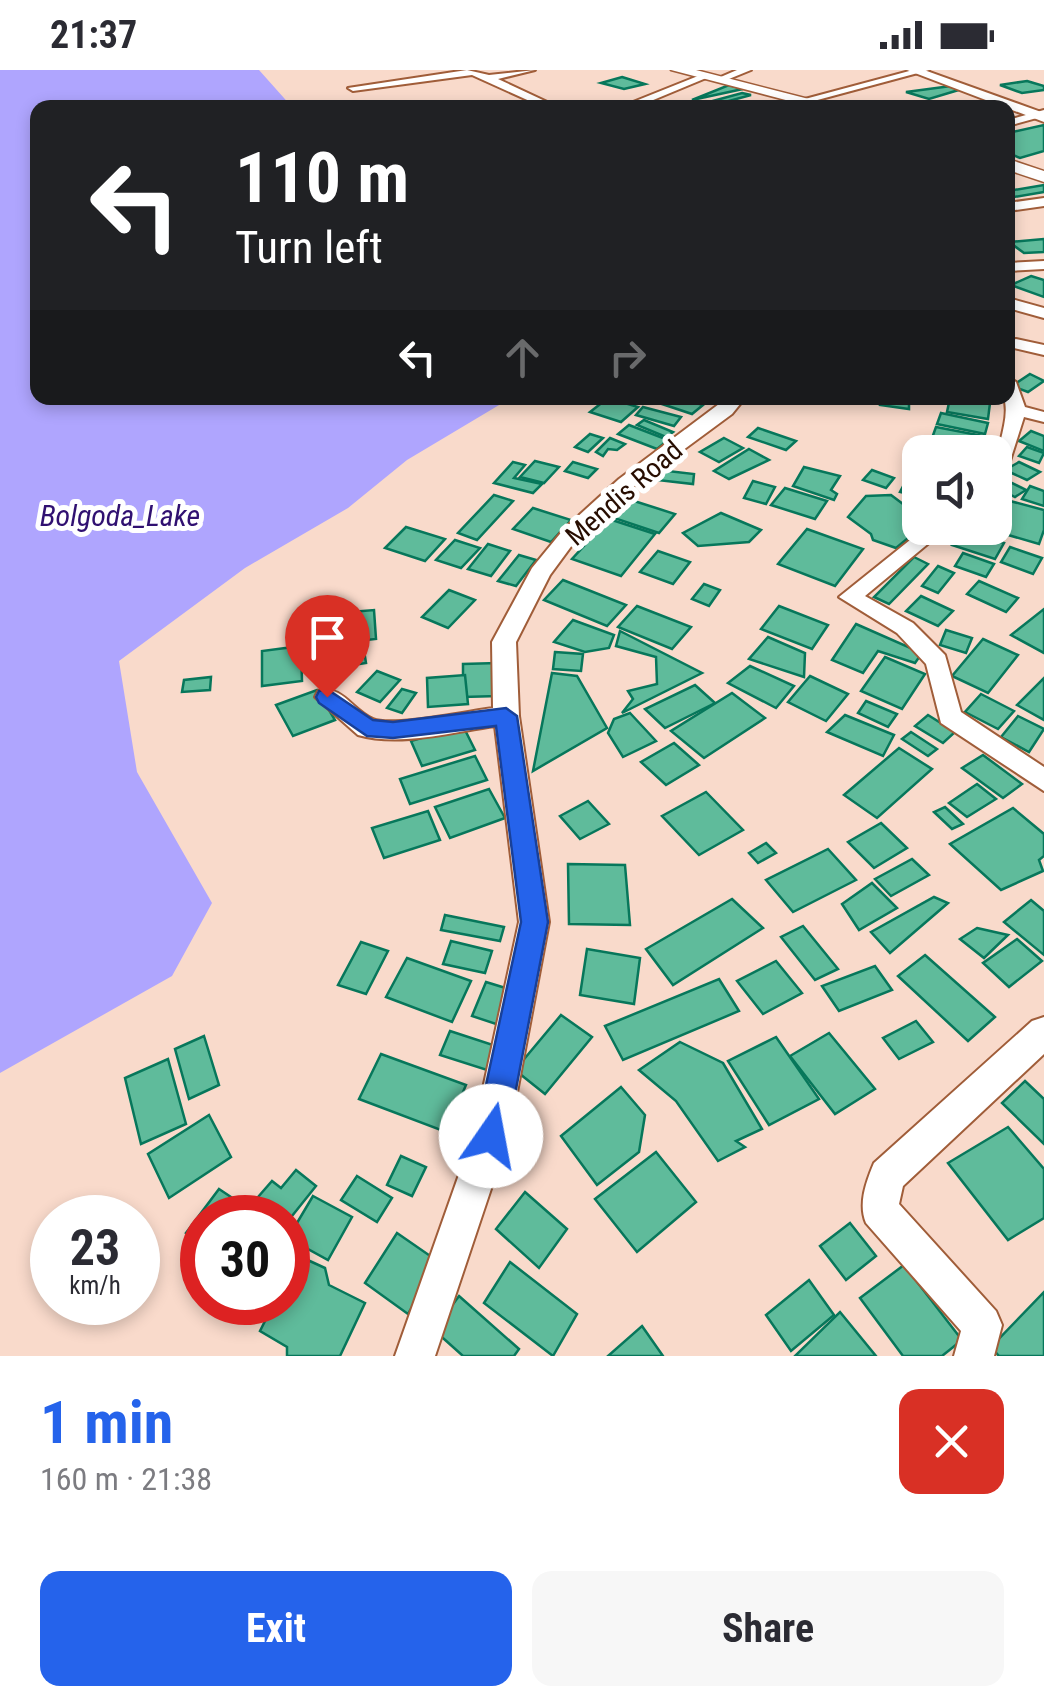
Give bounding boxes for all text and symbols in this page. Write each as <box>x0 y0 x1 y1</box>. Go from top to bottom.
text: 21:37 <box>50 13 137 57</box>
text: 110 m <box>235 137 409 219</box>
icon: left <box>70 140 200 270</box>
text: Turn left <box>235 221 383 274</box>
icon: left <box>390 330 445 385</box>
icon: ahead <box>495 330 550 385</box>
icon: right <box>600 330 655 385</box>
street label: Mendis Road <box>559 433 689 553</box>
map controls <box>902 435 1012 545</box>
button: sound <box>902 435 1012 545</box>
water label: Bolgoda_Lake <box>40 498 200 533</box>
pin <box>285 595 370 698</box>
icon: arrive <box>300 610 355 665</box>
position arrow <box>439 1084 543 1188</box>
speed limit sign: 30 <box>180 1195 310 1325</box>
text: 23 <box>70 1219 120 1277</box>
text: km/h <box>69 1271 121 1300</box>
text: 1 min <box>40 1387 173 1458</box>
button: close <box>899 1389 1004 1494</box>
text: 160 m · 21:38 <box>40 1460 212 1498</box>
button: Exit <box>40 1571 512 1686</box>
button: Share <box>532 1571 1004 1686</box>

